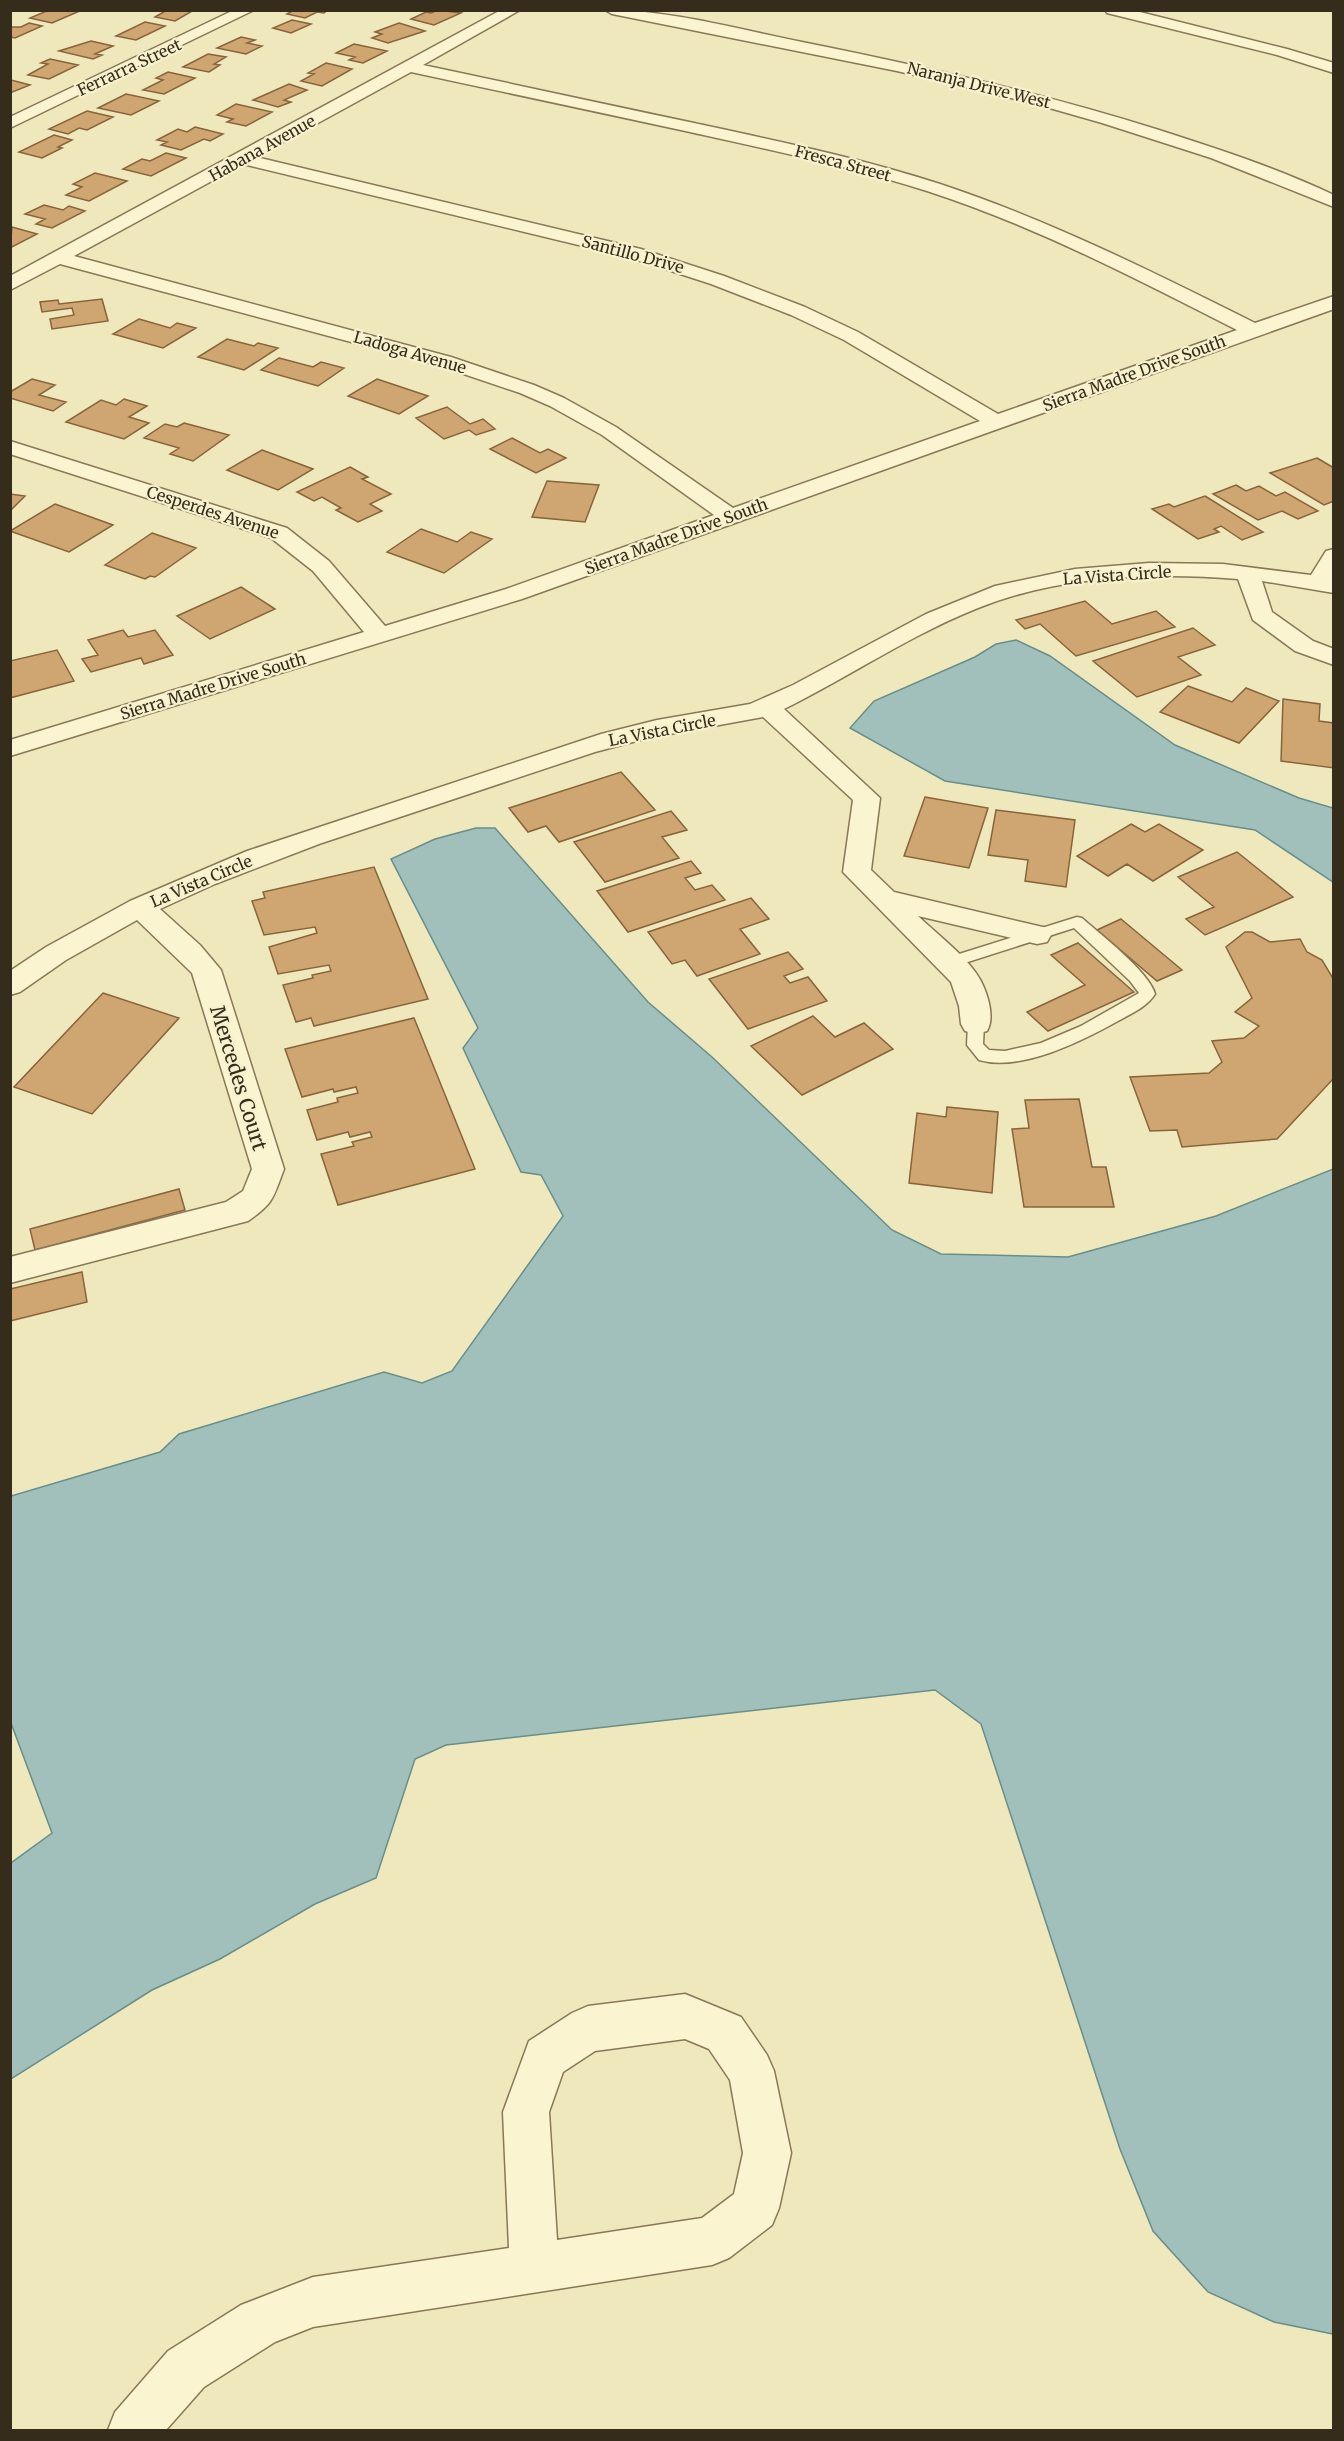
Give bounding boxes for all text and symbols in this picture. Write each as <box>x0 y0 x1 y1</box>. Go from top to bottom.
street label: Ferrarra Street <box>74 34 185 100</box>
street label: Naranja Drive West <box>905 58 1053 113</box>
street label: Habana Avenue <box>205 110 319 186</box>
street label: Fresca Street <box>793 141 894 186</box>
street label: Santillo Drive <box>580 231 686 277</box>
street label: Ladoga Avenue <box>351 326 469 378</box>
street label: Sierra Madre Drive South <box>1040 330 1229 415</box>
street label: Cesperdes Avenue <box>144 481 282 543</box>
street label: Sierra Madre Drive South <box>582 493 771 578</box>
street label: La Vista Circle <box>1062 561 1172 589</box>
street label: Sierra Madre Drive South <box>118 648 309 724</box>
street label: La Vista Circle <box>607 710 717 750</box>
street label: La Vista Circle <box>147 851 255 911</box>
street label: Mercedes Court <box>205 1003 273 1154</box>

